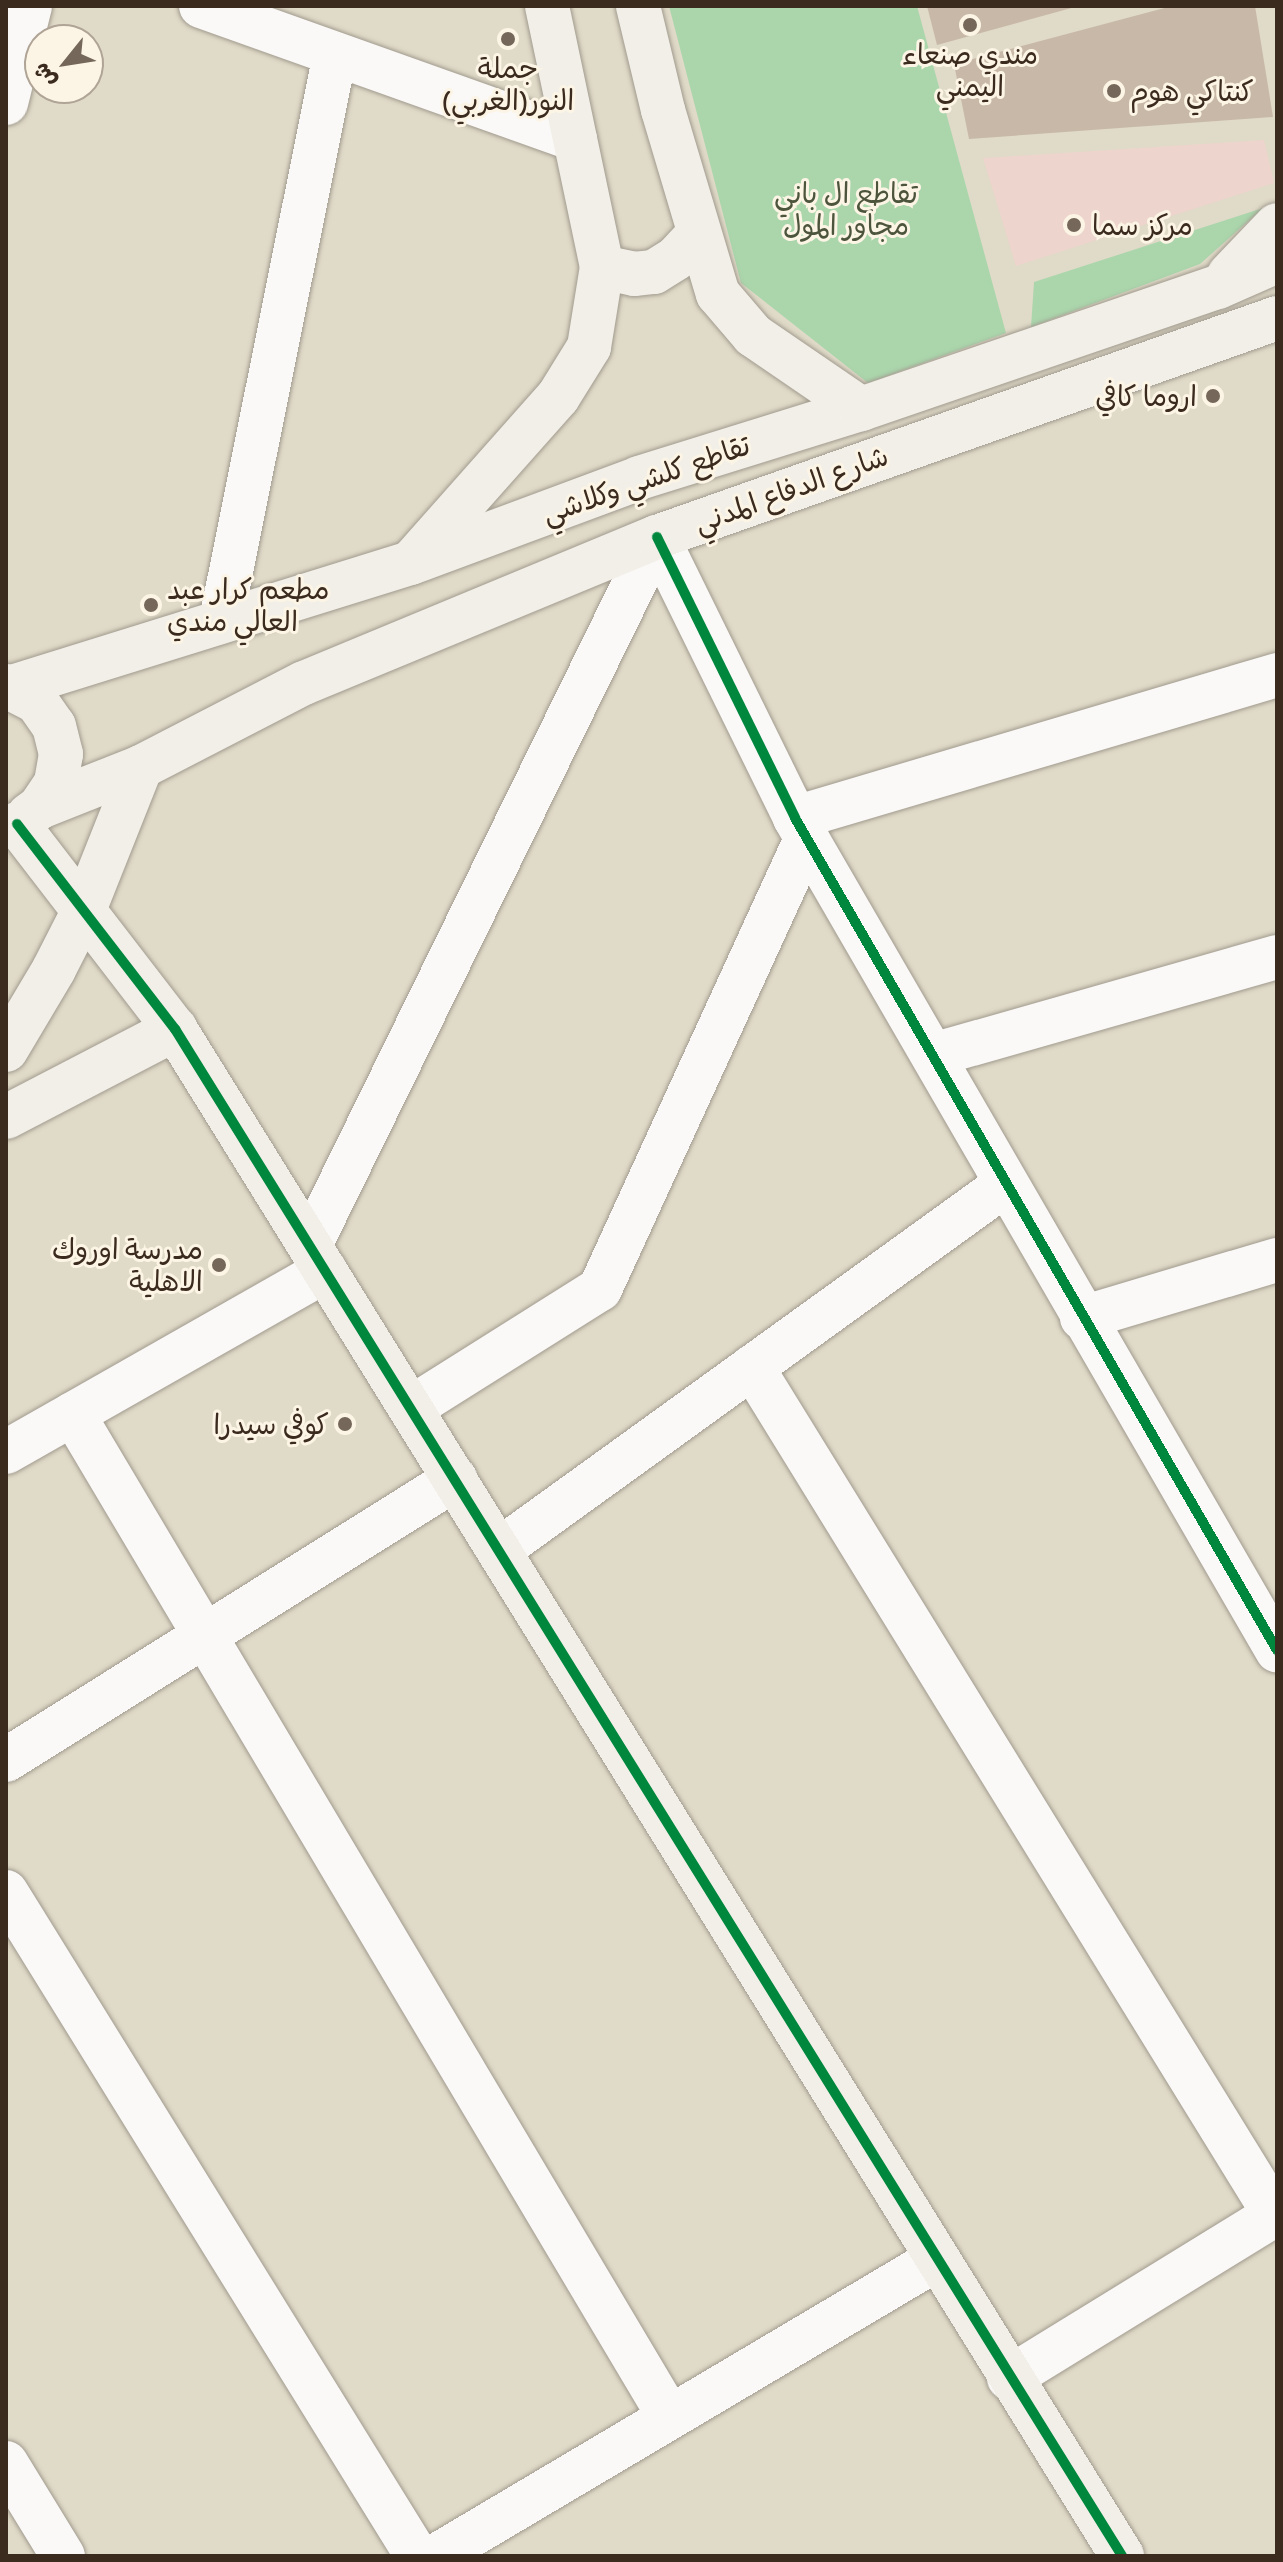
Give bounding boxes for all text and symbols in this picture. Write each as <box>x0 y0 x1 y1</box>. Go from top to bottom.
marker: مندي صنعاء اليمني <box>961 16 979 34</box>
north arrow <box>24 24 104 104</box>
marker: جملة النور(الغربي) <box>499 30 517 48</box>
place label: مندي صنعاء اليمني <box>902 37 1038 103</box>
place label: جملة النور(الغربي) <box>442 51 574 117</box>
text: ش <box>27 58 62 92</box>
place label: كنتاكي هوم <box>1130 74 1254 108</box>
marker: كنتاكي هوم <box>1105 82 1123 100</box>
park label: تقاطع ال باني مجاور المول <box>774 176 918 242</box>
place label: مركز سما <box>1092 208 1193 242</box>
marker: مركز سما <box>1063 214 1085 236</box>
place label: اروما كافي <box>1095 379 1197 413</box>
marker: اروما كافي <box>1204 387 1222 405</box>
street label: تقاطع كلشي وكلاشي <box>538 428 754 530</box>
street label: شارع الدفاع المدني <box>689 438 893 540</box>
place label: مطعم كرار عبد العالي مندي <box>167 572 329 638</box>
marker: مطعم كرار عبد العالي مندي <box>142 596 160 614</box>
place label: مدرسة اوروك الاهلية <box>52 1232 203 1298</box>
marker: مدرسة اوروك الاهلية <box>210 1256 228 1274</box>
place label: كوفي سيدرا <box>214 1407 329 1441</box>
marker: كوفي سيدرا <box>336 1415 354 1433</box>

